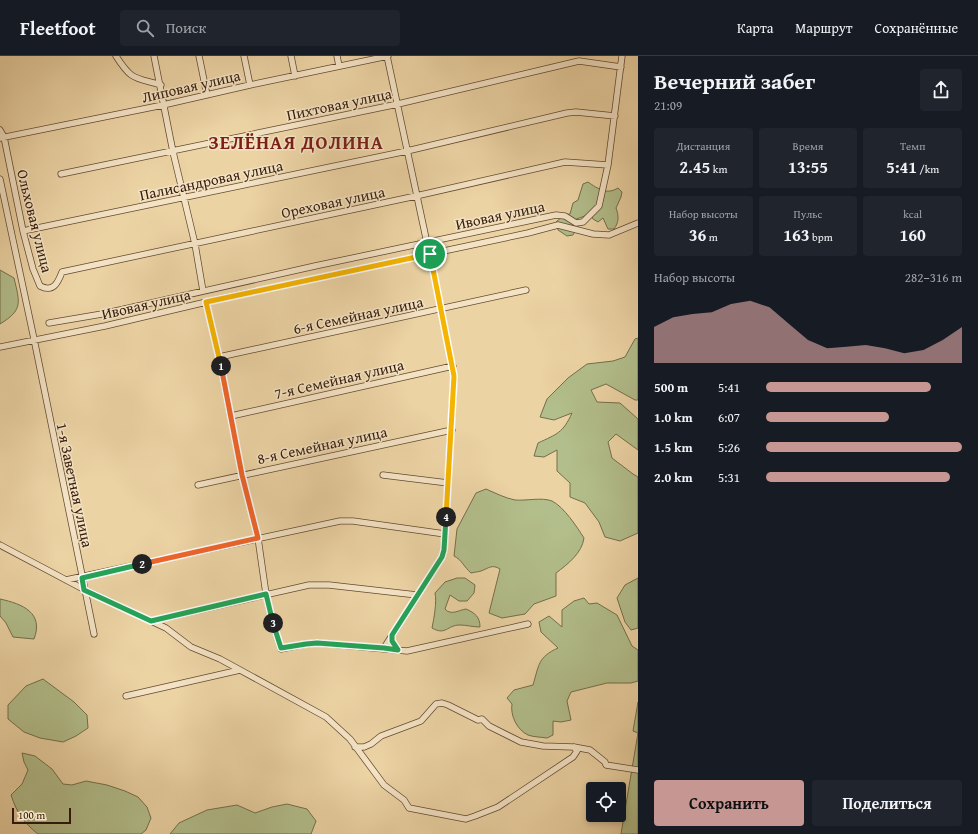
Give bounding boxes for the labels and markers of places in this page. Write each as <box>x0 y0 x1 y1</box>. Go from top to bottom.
pin <box>413 237 447 271</box>
pin: 1 <box>211 356 231 376</box>
pin: 4 <box>436 507 456 527</box>
pin: 2 <box>132 554 152 574</box>
pin: 3 <box>263 613 283 633</box>

